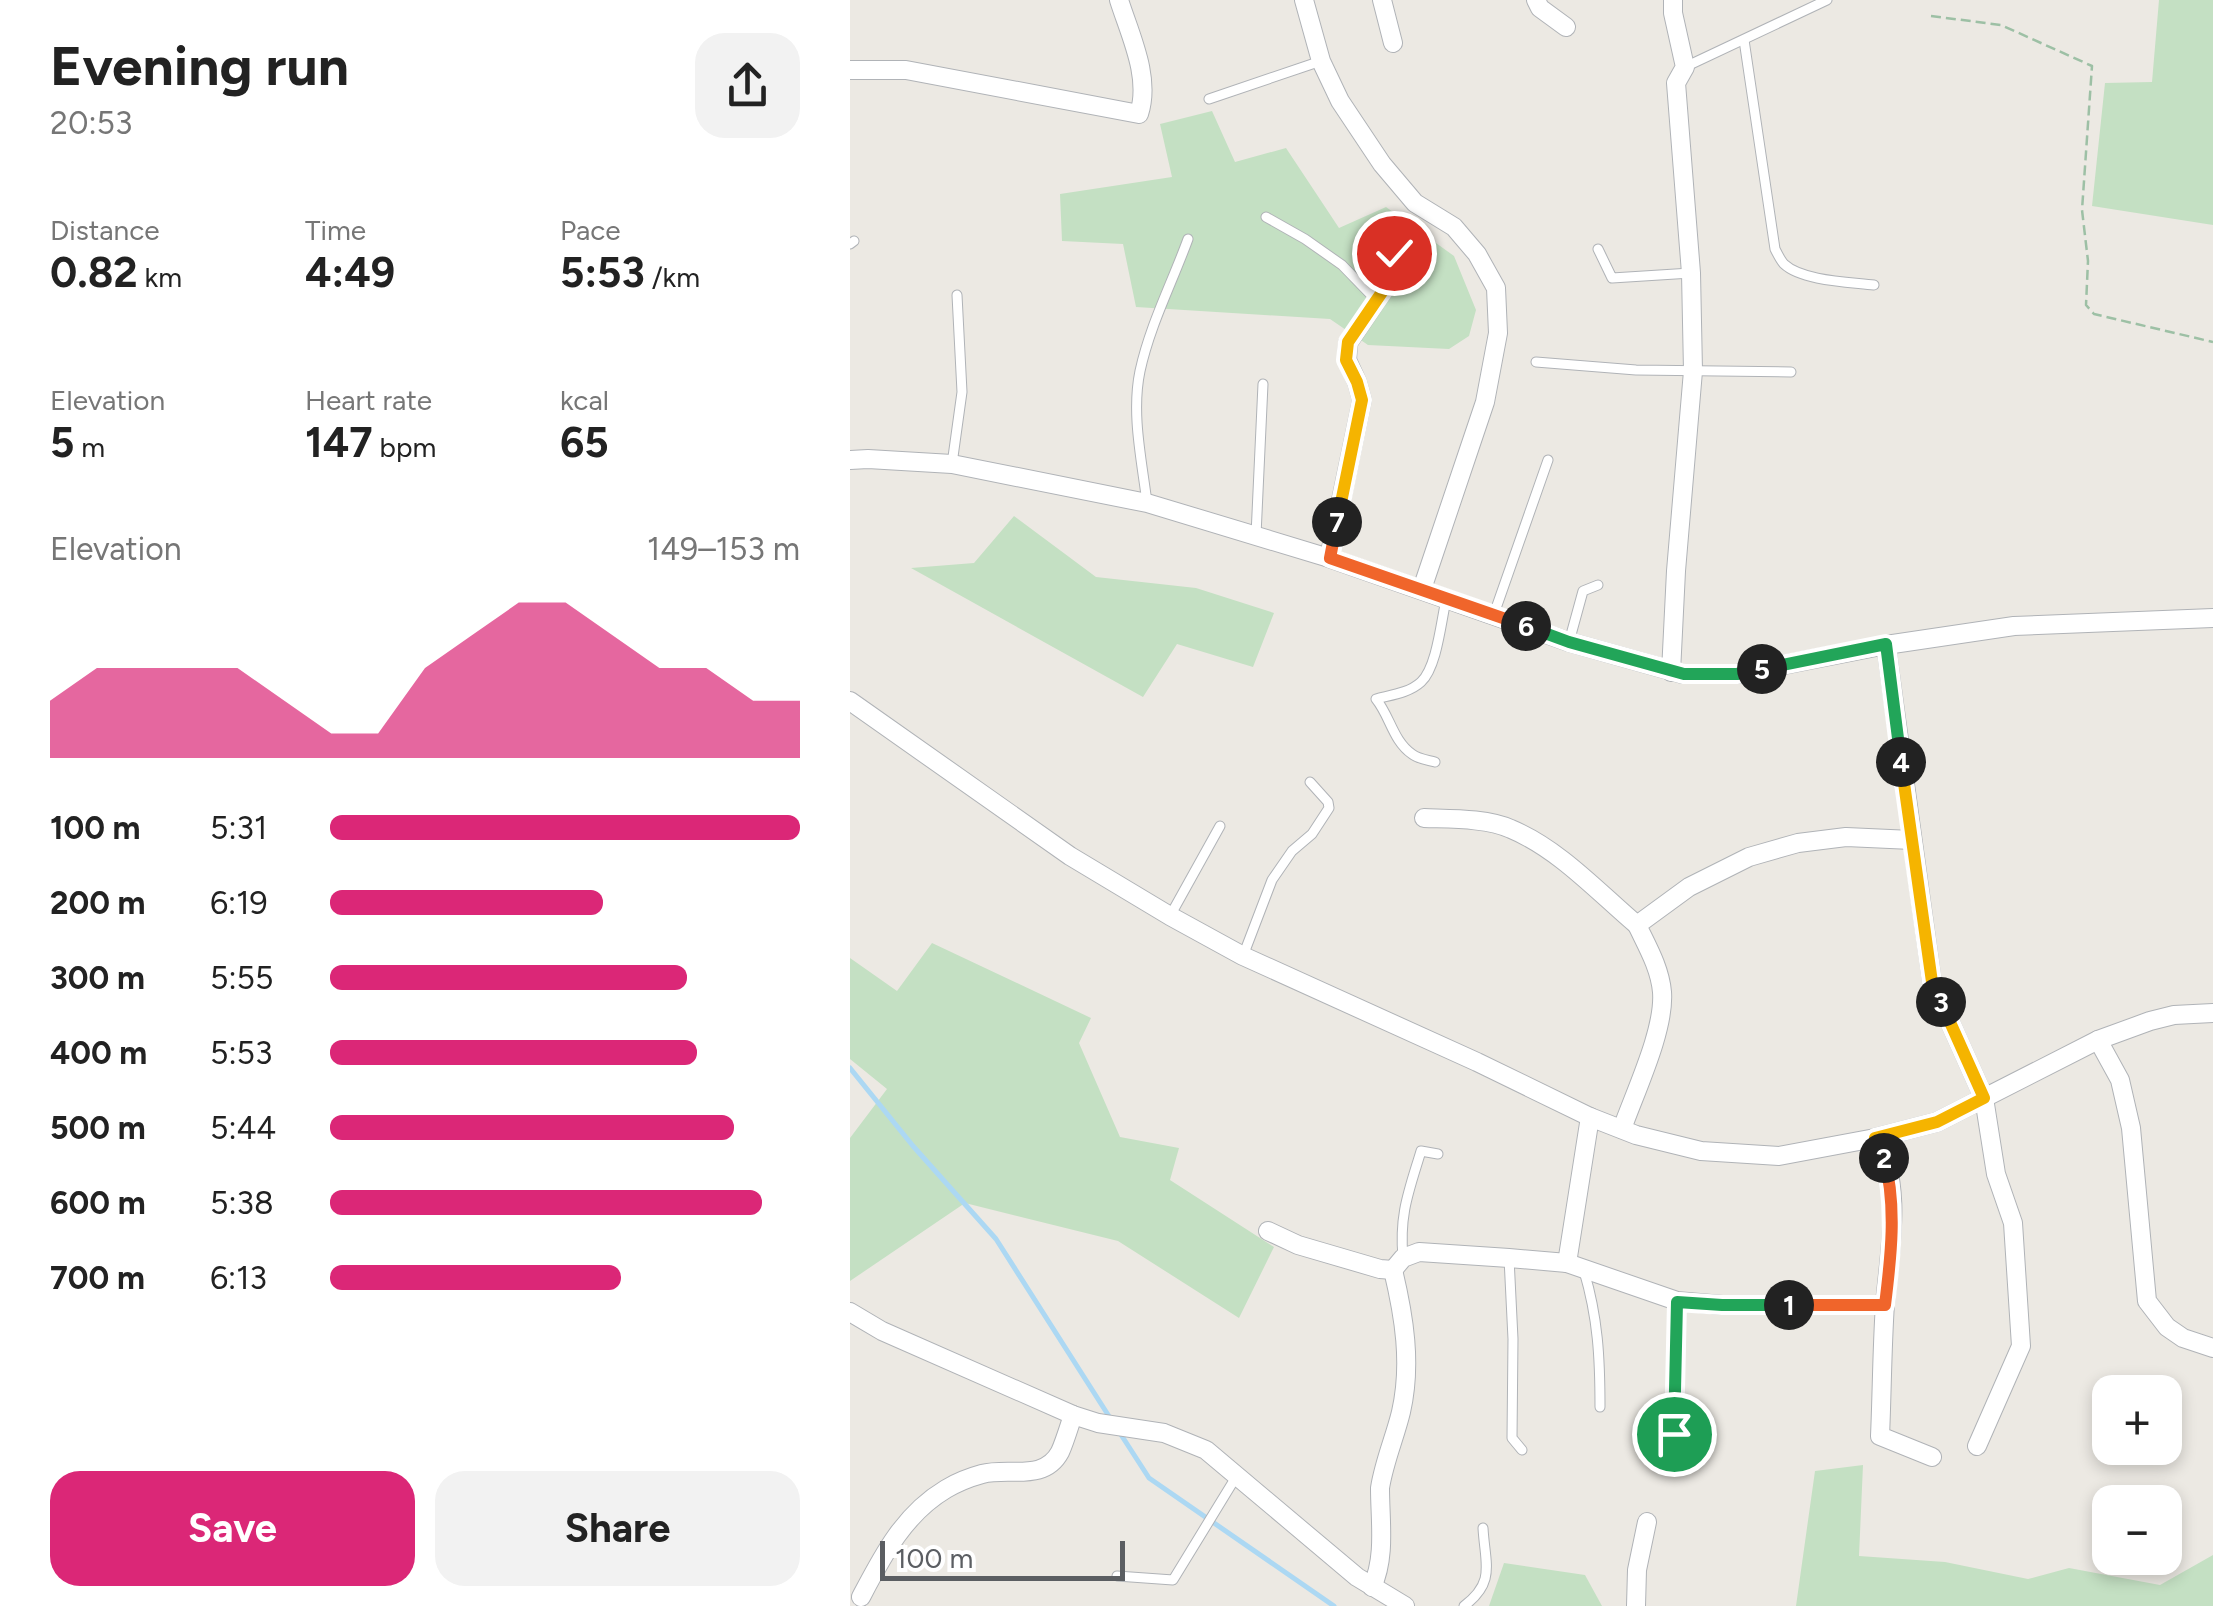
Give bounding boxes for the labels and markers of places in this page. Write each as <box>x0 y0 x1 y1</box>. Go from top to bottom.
pin <box>1352 211 1437 296</box>
pin: 7 <box>1312 497 1362 547</box>
pin: 6 <box>1501 601 1551 651</box>
pin: 5 <box>1737 644 1787 694</box>
pin: 4 <box>1876 737 1926 787</box>
pin: 3 <box>1916 977 1966 1027</box>
pin: 2 <box>1859 1133 1909 1183</box>
pin: 1 <box>1764 1280 1814 1330</box>
pin <box>1632 1392 1717 1477</box>

